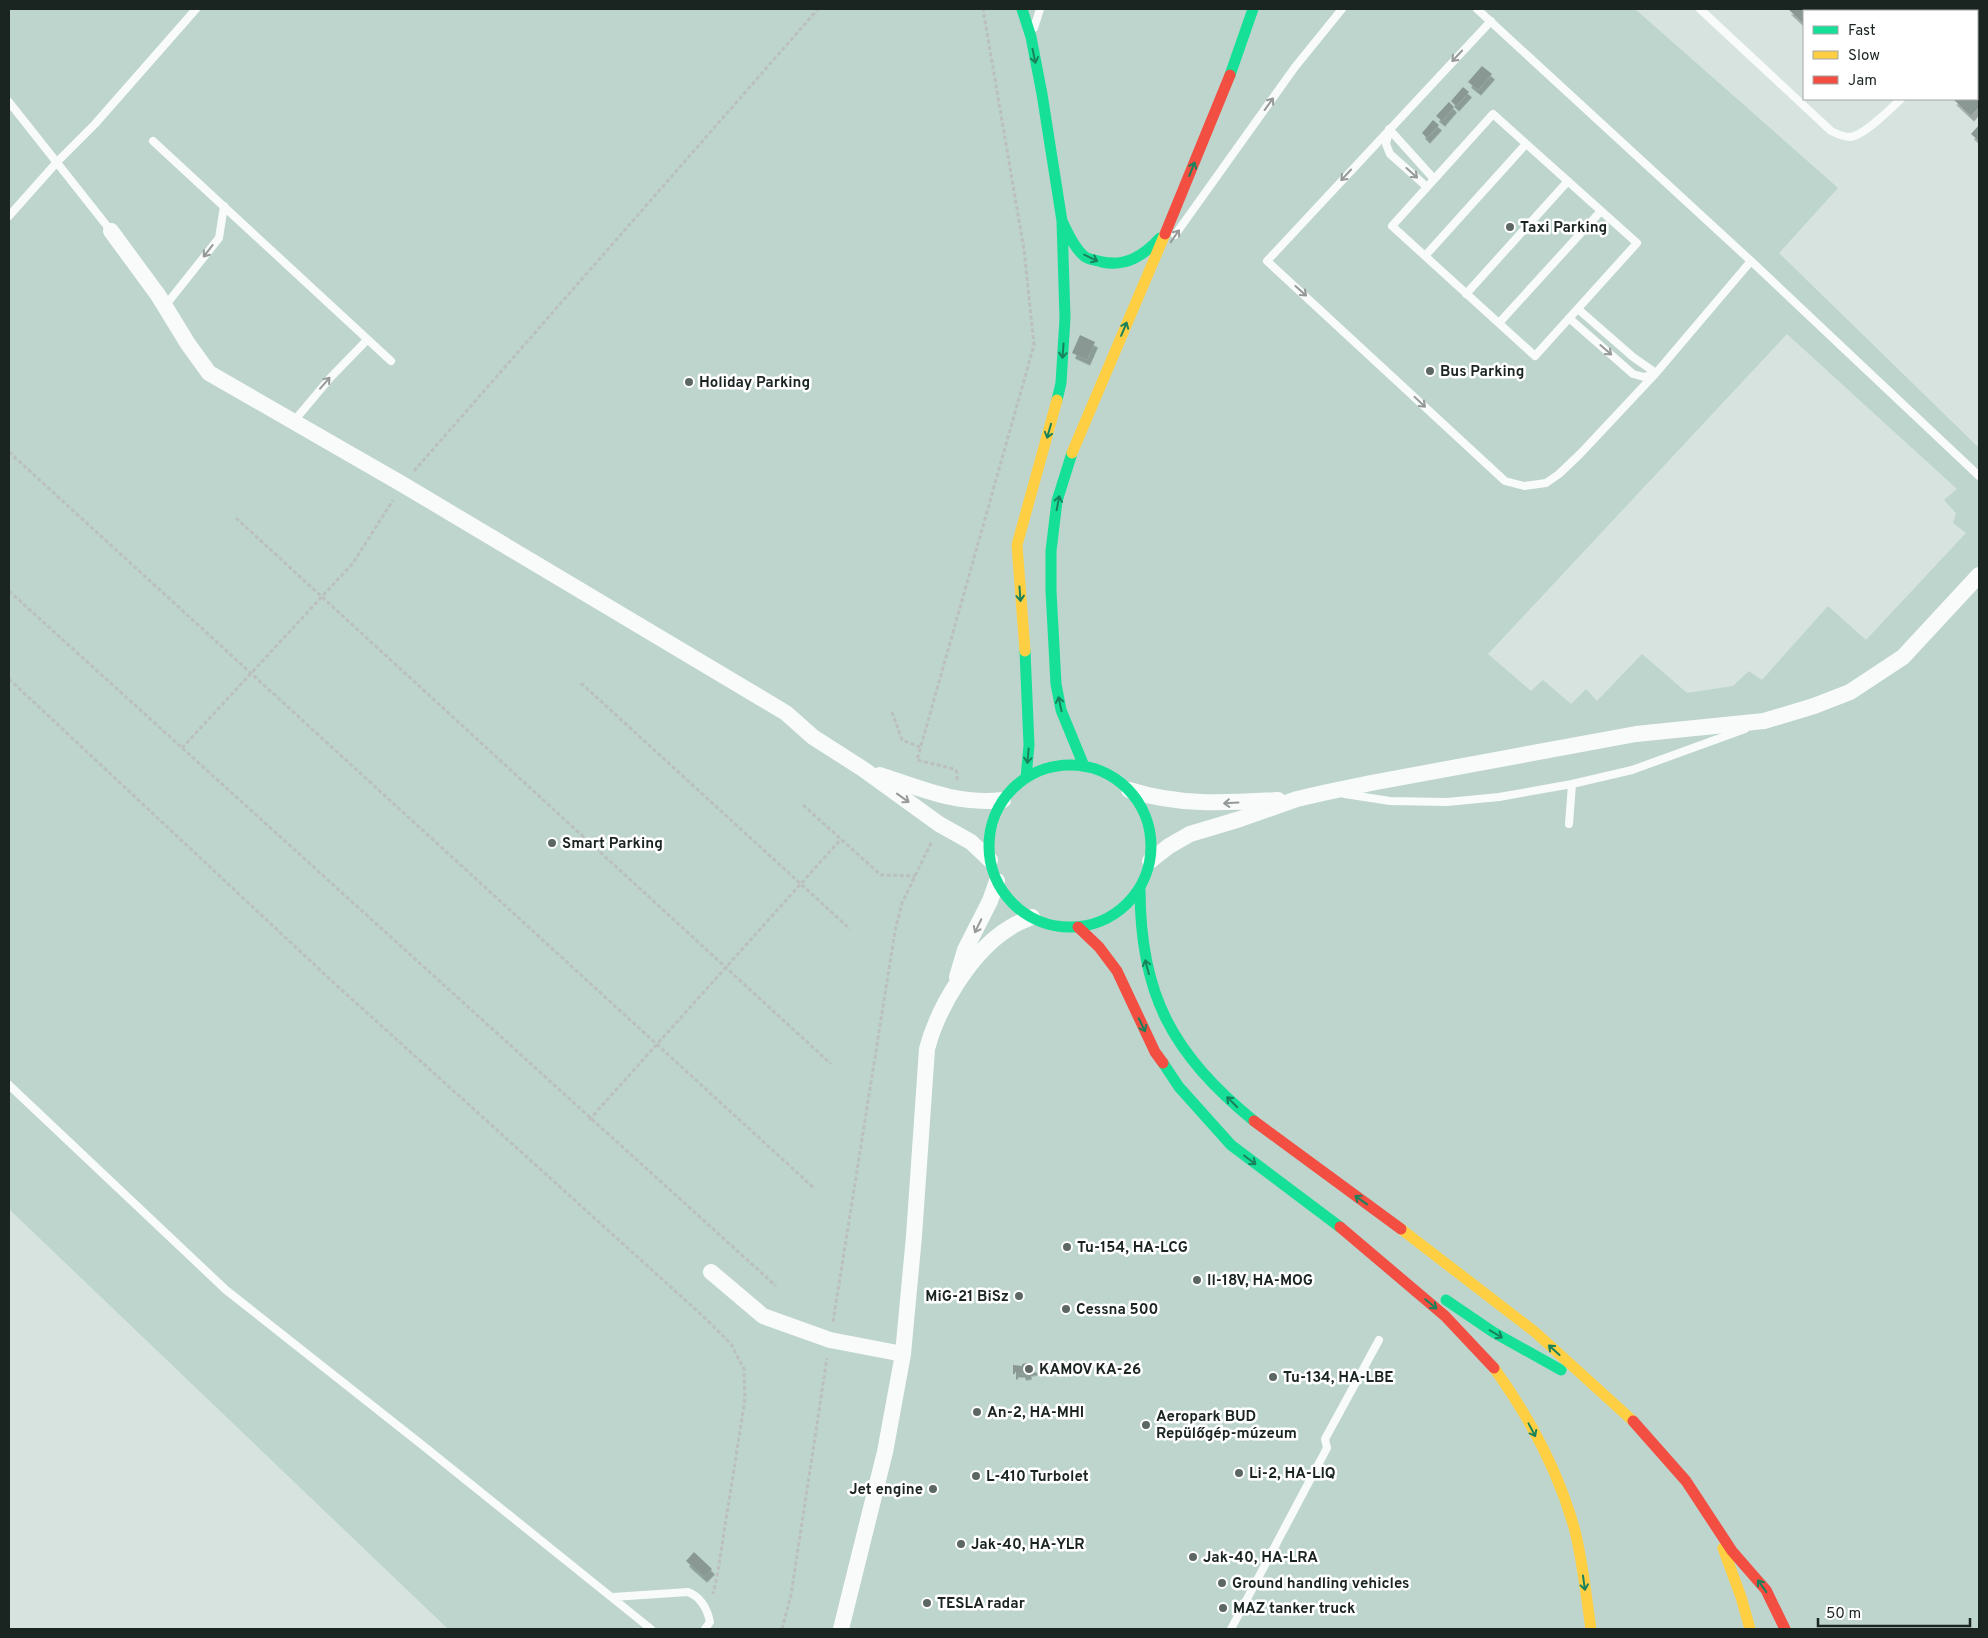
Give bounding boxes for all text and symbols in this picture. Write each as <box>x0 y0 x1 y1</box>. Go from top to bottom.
legend <box>1803 10 1978 100</box>
text: Fast <box>1848 22 1876 41</box>
one-way arrow <box>1030 47 1040 63</box>
text: Slow <box>1848 47 1880 66</box>
one-way arrow <box>1451 50 1463 63</box>
text: Jam <box>1848 72 1877 91</box>
one-way arrow <box>1264 97 1274 111</box>
one-way arrow <box>1188 162 1198 177</box>
one-way arrow <box>1405 167 1418 178</box>
one-way arrow <box>1340 169 1352 182</box>
place label: Taxi Parking <box>1520 219 1607 238</box>
marker: Taxi Parking <box>1504 221 1516 233</box>
one-way arrow <box>1170 229 1180 243</box>
one-way arrow <box>203 244 214 257</box>
one-way arrow <box>1083 253 1098 263</box>
one-way arrow <box>1294 285 1307 297</box>
one-way arrow <box>1119 322 1129 337</box>
one-way arrow <box>1059 343 1068 359</box>
one-way arrow <box>1599 345 1612 356</box>
place label: Bus Parking <box>1440 363 1524 382</box>
marker: Bus Parking <box>1424 365 1436 377</box>
place label: Holiday Parking <box>699 374 810 393</box>
marker: Holiday Parking <box>683 376 695 388</box>
one-way arrow <box>320 377 331 390</box>
one-way arrow <box>1413 396 1426 407</box>
one-way arrow <box>1044 422 1054 438</box>
one-way arrow <box>1053 495 1063 511</box>
one-way arrow <box>1015 586 1025 602</box>
one-way arrow <box>1055 697 1065 713</box>
one-way arrow <box>1024 748 1033 764</box>
one-way arrow <box>896 793 910 803</box>
one-way arrow <box>1223 798 1239 807</box>
place label: Smart Parking <box>562 835 663 854</box>
marker: Smart Parking <box>546 837 558 849</box>
one-way arrow <box>973 918 983 933</box>
one-way arrow <box>1142 959 1151 975</box>
one-way arrow <box>1137 1017 1147 1032</box>
one-way arrow <box>1226 1096 1238 1108</box>
one-way arrow <box>1243 1154 1256 1165</box>
one-way arrow <box>1355 1195 1369 1205</box>
place label: Tu-154, HA-LCG <box>1077 1239 1188 1258</box>
marker: Tu-154, HA-LCG <box>1061 1241 1073 1253</box>
place label: Il-18V, HA-MOG <box>1207 1272 1313 1291</box>
marker: Il-18V, HA-MOG <box>1191 1274 1203 1286</box>
place label: MiG-21 BiSz <box>925 1288 1009 1307</box>
marker: MiG-21 BiSz <box>1013 1290 1025 1302</box>
one-way arrow <box>1424 1299 1437 1310</box>
place label: Cessna 500 <box>1076 1301 1158 1320</box>
marker: Cessna 500 <box>1060 1303 1072 1315</box>
one-way arrow <box>1489 1329 1503 1339</box>
one-way arrow <box>1548 1344 1561 1356</box>
place label: KAMOV KA-26 <box>1039 1361 1141 1380</box>
marker: KAMOV KA-26 <box>1023 1363 1035 1375</box>
place label: Tu-134, HA-LBE <box>1283 1369 1394 1388</box>
marker: Tu-134, HA-LBE <box>1267 1371 1279 1383</box>
place label: An-2, HA-MHI <box>987 1404 1084 1423</box>
marker: An-2, HA-MHI <box>971 1406 983 1418</box>
place label: Aeropark BUD Repülőgép-múzeum <box>1156 1408 1297 1444</box>
marker: Aeropark BUD Repülőgép-múzeum <box>1140 1419 1152 1431</box>
one-way arrow <box>1528 1422 1537 1437</box>
place label: Li-2, HA-LIQ <box>1249 1465 1336 1484</box>
marker: Li-2, HA-LIQ <box>1233 1467 1245 1479</box>
place label: L-410 Turbolet <box>986 1468 1089 1487</box>
marker: L-410 Turbolet <box>970 1470 982 1482</box>
place label: Jet engine <box>849 1481 923 1500</box>
marker: Jet engine <box>927 1483 939 1495</box>
place label: Jak-40, HA-YLR <box>971 1536 1085 1555</box>
marker: Jak-40, HA-YLR <box>955 1538 967 1550</box>
place label: Jak-40, HA-LRA <box>1203 1549 1318 1568</box>
marker: Jak-40, HA-LRA <box>1187 1551 1199 1563</box>
one-way arrow <box>1579 1574 1589 1590</box>
place label: Ground handling vehicles <box>1232 1575 1410 1594</box>
marker: Ground handling vehicles <box>1216 1577 1228 1589</box>
one-way arrow <box>1757 1579 1767 1593</box>
place label: TESLA radar <box>937 1595 1026 1614</box>
scale bar <box>1818 1596 1970 1628</box>
marker: TESLA radar <box>921 1597 933 1609</box>
place label: MAZ tanker truck <box>1233 1600 1355 1619</box>
marker: MAZ tanker truck <box>1217 1602 1229 1614</box>
text: 50 m <box>1826 1605 1861 1624</box>

